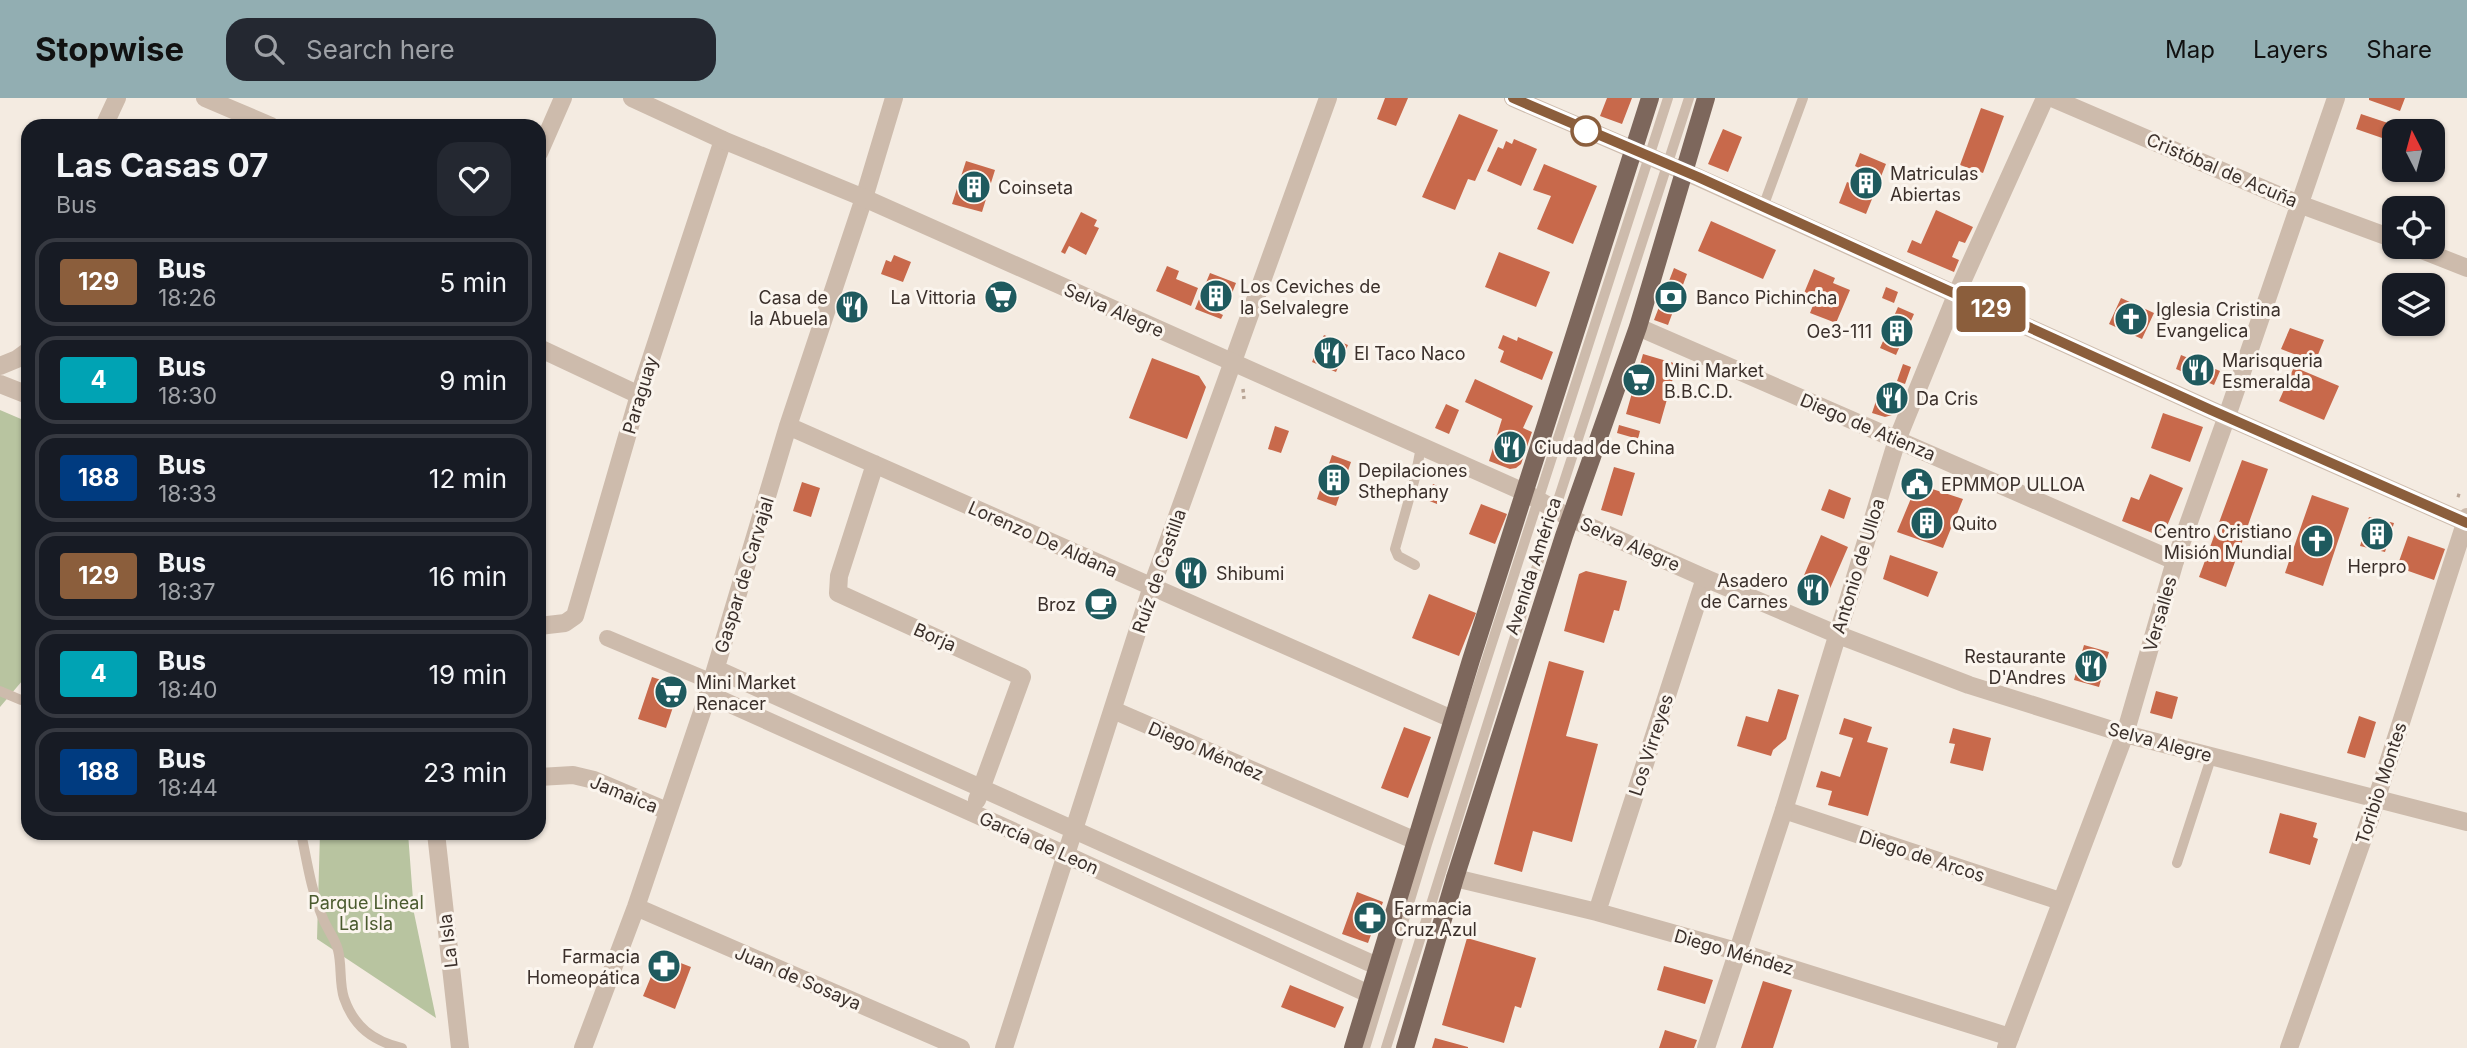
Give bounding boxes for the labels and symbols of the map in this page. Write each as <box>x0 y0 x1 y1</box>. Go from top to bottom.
unlabelled marker <box>1571 116 1601 146</box>
north arrow <box>2382 119 2445 182</box>
street label: Cristóbal de Acuña <box>2143 129 2301 211</box>
place label: Matriculas Abiertas <box>1890 163 1979 205</box>
building icon: Matriculas Abiertas <box>1847 164 1885 202</box>
building icon: Coinseta <box>955 168 993 206</box>
place label: Coinseta <box>998 177 1073 198</box>
place label: Los Ceviches de la Selvalegre <box>1240 276 1381 318</box>
building icon: Los Ceviches de la Selvalegre <box>1197 277 1235 315</box>
supermarket icon: La Vittoria <box>982 278 1020 316</box>
bank icon: Banco Pichincha <box>1652 278 1690 316</box>
street label: Selva Alegre <box>1061 279 1167 341</box>
line badge: 129 <box>1951 286 2031 332</box>
place label: Casa de la Abuela <box>749 287 828 329</box>
place label: La Vittoria <box>890 287 976 308</box>
place label: Banco Pichincha <box>1696 287 1837 308</box>
restaurant icon: Casa de la Abuela <box>833 288 871 326</box>
place label: Iglesia Cristina Evangelica <box>2156 299 2281 341</box>
church icon: Iglesia Cristina Evangelica <box>2112 300 2150 338</box>
building icon: Oe3-111 <box>1878 312 1916 350</box>
place label: Oe3-111 <box>1806 321 1872 342</box>
restaurant icon: El Taco Naco <box>1311 334 1349 372</box>
place label: El Taco Naco <box>1354 343 1466 364</box>
place label: Marisqueria Esmeralda <box>2222 350 2323 392</box>
restaurant icon: Marisqueria Esmeralda <box>2179 351 2217 389</box>
street label: Paraguay <box>618 354 662 436</box>
place label: Mini Market B.B.C.D. <box>1664 360 1764 402</box>
supermarket icon: Mini Market B.B.C.D. <box>1620 361 1658 399</box>
restaurant icon: Da Cris <box>1873 379 1911 417</box>
place label: Da Cris <box>1916 388 1978 409</box>
street label: Diego de Atienza <box>1797 389 1939 465</box>
restaurant icon: Ciudad de China <box>1491 428 1529 466</box>
place label: Ciudad de China <box>1534 437 1675 458</box>
place label: Depilaciones Sthephany <box>1358 460 1467 502</box>
building icon: Depilaciones Sthephany <box>1315 461 1353 499</box>
public building icon: EPMMOP ULLOA <box>1898 465 1936 503</box>
place label: EPMMOP ULLOA <box>1941 474 2085 495</box>
street label: Gaspar de Carvajal <box>710 494 778 656</box>
street label: Avenida América <box>1501 495 1565 637</box>
street label: Antonio de Ulloa <box>1827 496 1889 636</box>
street label: Lorenzo De Aldana <box>965 497 1121 581</box>
building icon: Quito <box>1908 504 1946 542</box>
street label: Ruíz de Castilla <box>1128 506 1190 636</box>
street label: Selva Alegre <box>1577 513 1683 575</box>
place label: Quito <box>1952 513 1997 534</box>
building icon: Herpro <box>2358 515 2396 553</box>
place label: Centro Cristiano Misión Mundial <box>2154 521 2292 563</box>
church icon: Centro Cristiano Misión Mundial <box>2298 522 2336 560</box>
restaurant icon: Shibumi <box>1172 554 1210 592</box>
place label: Herpro <box>2347 556 2407 577</box>
place label: Shibumi <box>1216 563 1284 584</box>
place label: Asadero de Carnes <box>1700 570 1788 612</box>
restaurant icon: Asadero de Carnes <box>1794 571 1832 609</box>
street label: Versalles <box>2139 574 2181 654</box>
cafe icon: Broz <box>1082 585 1120 623</box>
place label: Broz <box>1037 594 1076 615</box>
street label: Borja <box>911 618 959 656</box>
place label: Restaurante D'Andres <box>1964 646 2066 688</box>
restaurant icon: Restaurante D'Andres <box>2072 647 2110 685</box>
place label: Mini Market Renacer <box>696 672 796 714</box>
supermarket icon: Mini Market Renacer <box>652 673 690 711</box>
street label: Los Virreyes <box>1625 691 1677 799</box>
street label: Diego Méndez <box>1145 717 1267 785</box>
street label: Selva Alegre <box>2106 718 2214 766</box>
street label: Toribio Montes <box>2351 719 2411 847</box>
street label: Jamaica <box>587 771 661 817</box>
street label: García de Leon <box>976 807 1102 879</box>
street label: Diego de Arcos <box>1857 826 1987 886</box>
park label: Parque Lineal La Isla <box>308 892 424 934</box>
place label: Farmacia Cruz Azul <box>1394 898 1477 940</box>
pharmacy icon: Farmacia Cruz Azul <box>1351 899 1389 937</box>
street label: La Isla <box>434 913 462 969</box>
street label: Diego Méndez <box>1672 925 1796 979</box>
street label: Juan de Sosaya <box>732 942 864 1014</box>
place label: Farmacia Homeopática <box>527 946 640 988</box>
pharmacy icon: Farmacia Homeopática <box>645 947 683 985</box>

